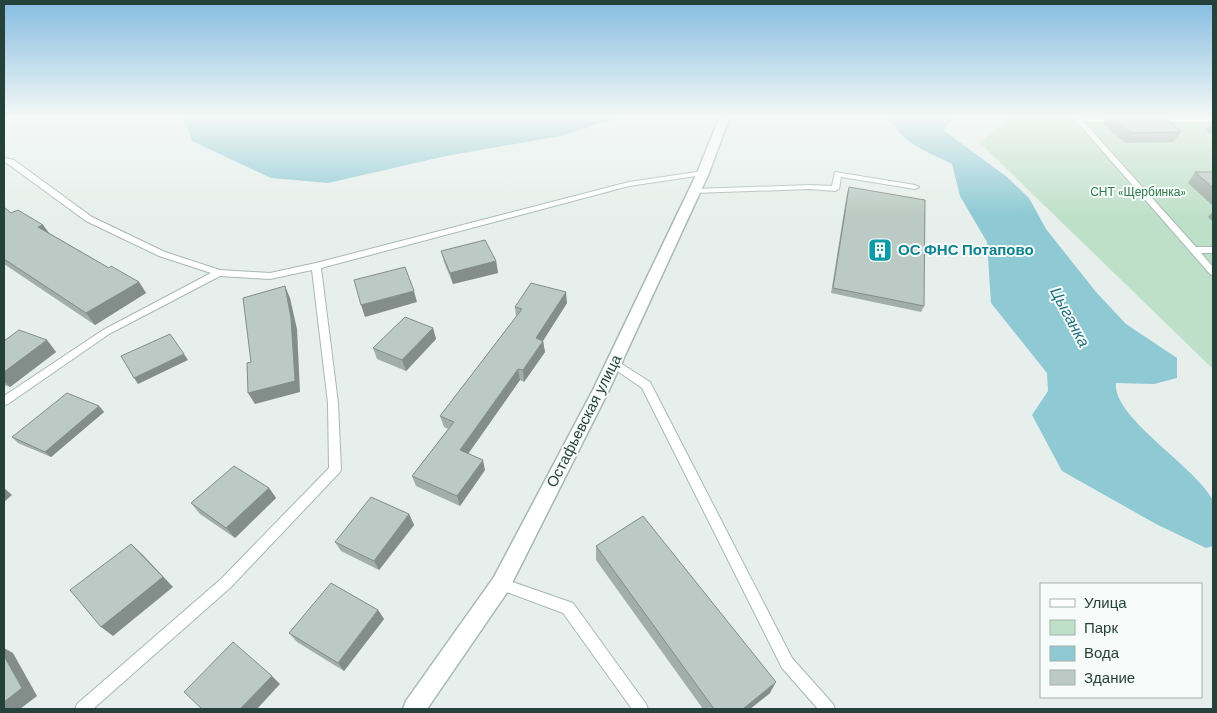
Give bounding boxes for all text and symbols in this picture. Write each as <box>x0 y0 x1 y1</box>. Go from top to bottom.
park label: СНТ «Щербинка» <box>1090 184 1186 200</box>
building icon: ОС ФНС Потапово <box>867 237 893 263</box>
place label: ОС ФНС Потапово <box>898 240 1034 260</box>
water label: Цыганка <box>1045 283 1095 351</box>
street label: Остафьевская улица <box>542 351 626 491</box>
legend <box>1040 583 1202 698</box>
text: Улица <box>1084 593 1127 613</box>
text: Парк <box>1084 618 1118 638</box>
text: Вода <box>1084 643 1120 663</box>
text: Здание <box>1084 668 1135 688</box>

